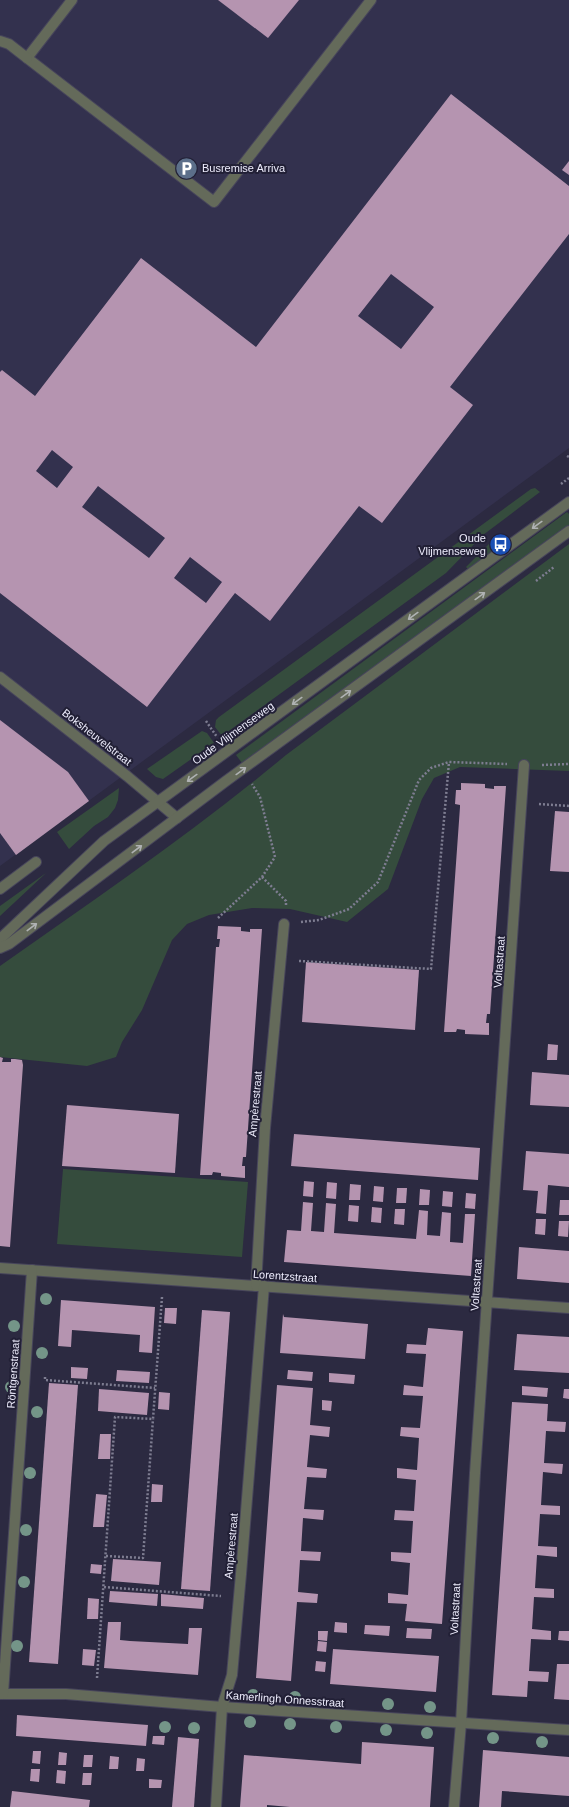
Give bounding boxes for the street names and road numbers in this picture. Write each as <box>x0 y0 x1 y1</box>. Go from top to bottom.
street label: Oude Vlijmenseweg <box>190 699 276 767</box>
street label: Boksheuvelstraat <box>60 706 134 768</box>
street label: Voltastraat <box>491 936 507 988</box>
street label: Ampèrestraat <box>246 1071 264 1137</box>
street label: Voltastraat <box>468 1259 484 1311</box>
street label: Lorentzstraat <box>253 1268 317 1284</box>
street label: Röntgenstraat <box>5 1339 21 1409</box>
street label: Ampèrestraat <box>222 1513 240 1579</box>
street label: Voltastraat <box>448 1583 462 1635</box>
street label: Kamerlingh Onnesstraat <box>225 1689 345 1709</box>

